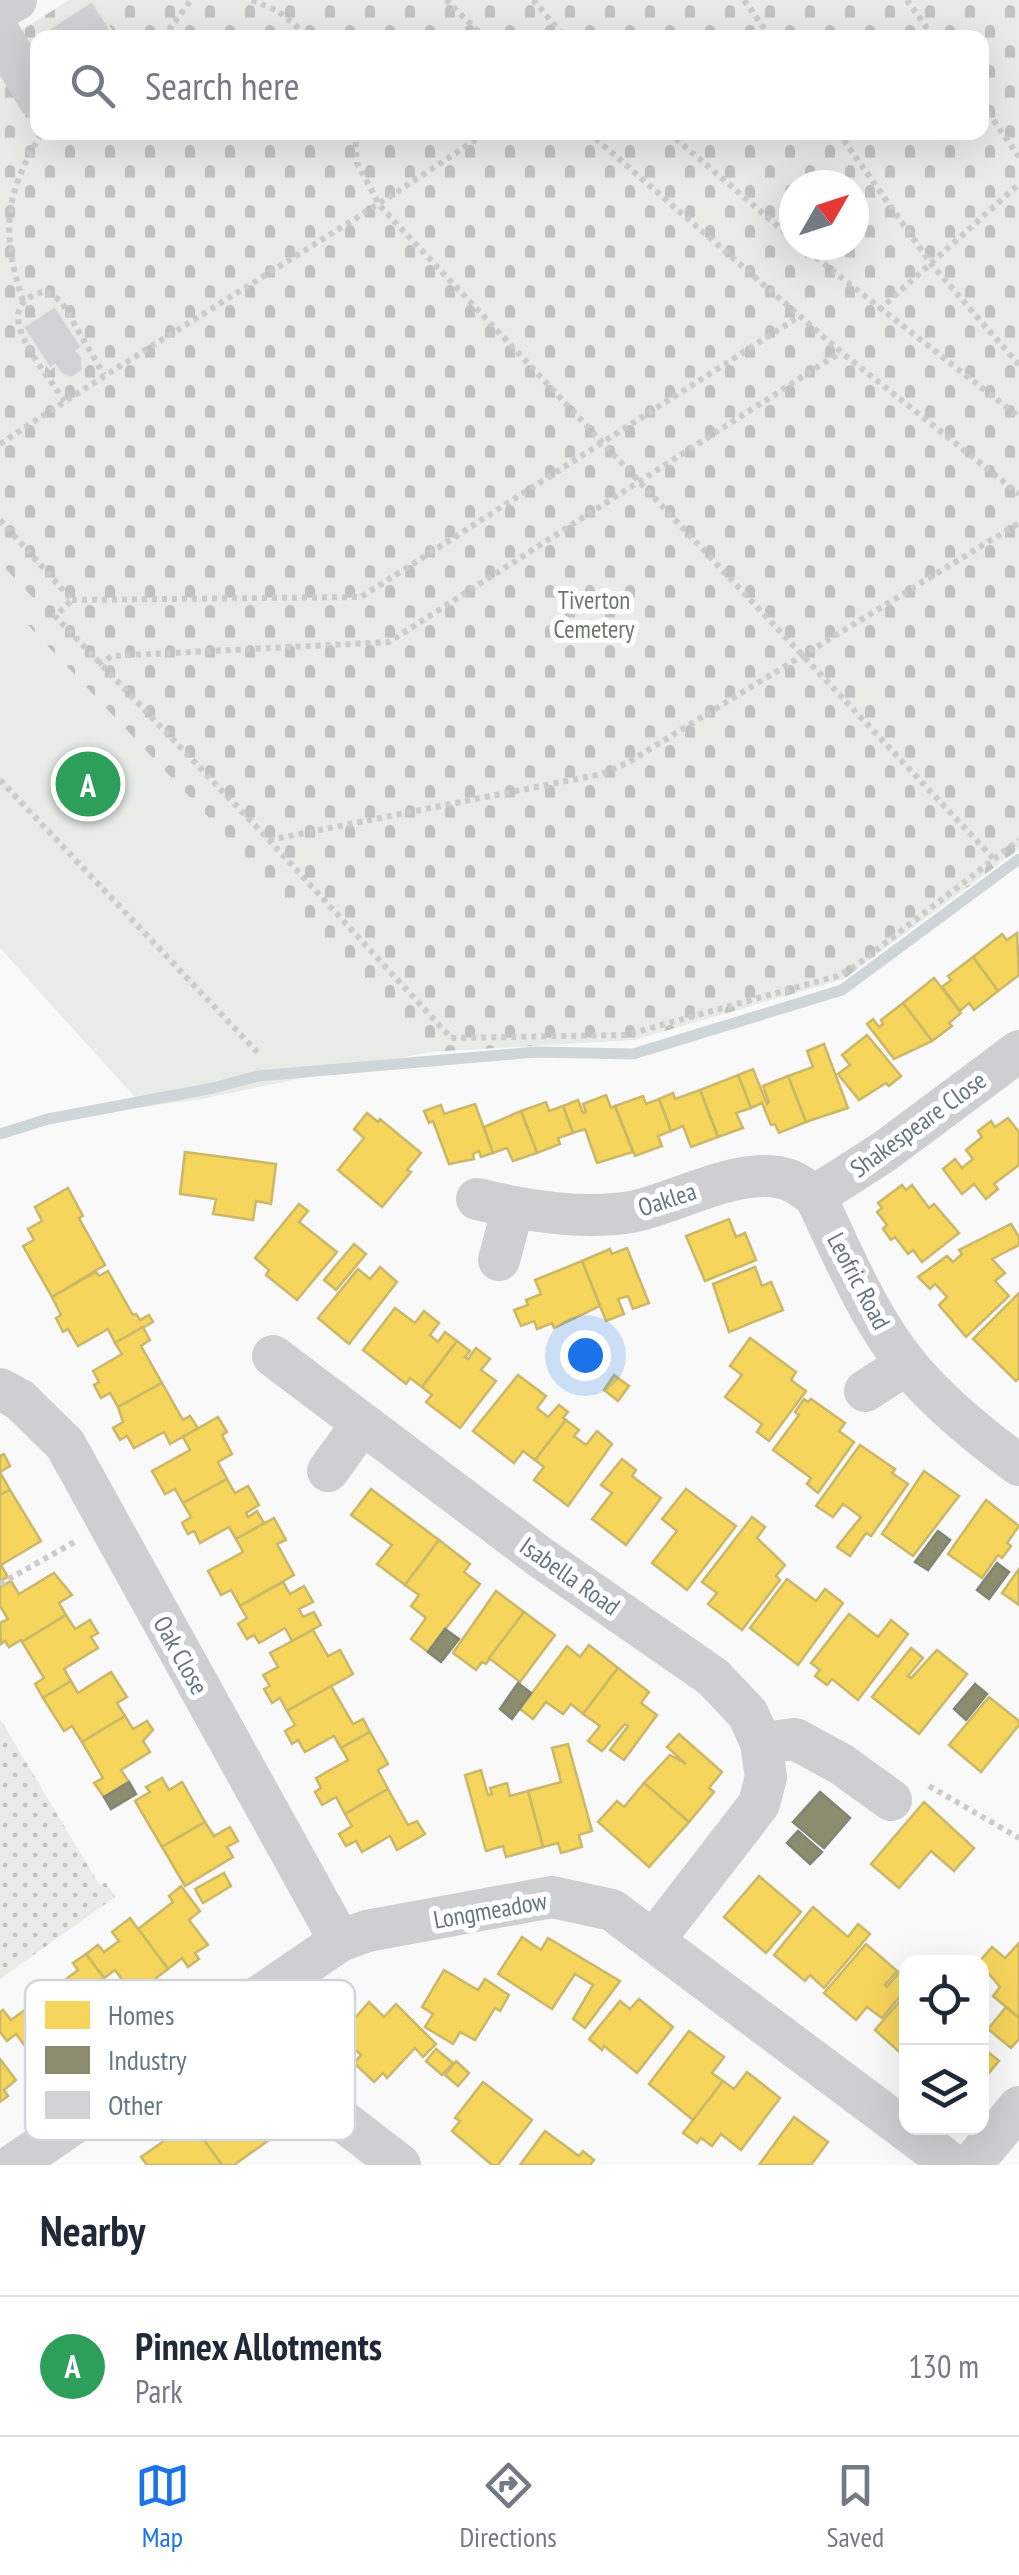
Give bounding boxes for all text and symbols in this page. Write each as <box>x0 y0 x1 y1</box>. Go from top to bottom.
search box <box>30 30 989 140</box>
icon: search <box>65 58 120 113</box>
text: Search here <box>145 61 299 110</box>
north arrow <box>779 170 869 260</box>
park label: Tiverton Cemetery <box>554 584 635 645</box>
pin: A <box>56 746 120 822</box>
street label: Shakespeare Close <box>844 1064 992 1184</box>
street label: Oaklea <box>634 1175 700 1223</box>
street label: Leofric Road <box>820 1227 898 1335</box>
your location <box>560 1330 611 1381</box>
street label: Isabella Road <box>514 1530 626 1622</box>
street label: Oak Close <box>146 1610 216 1700</box>
street label: Longmeadow <box>431 1884 549 1936</box>
map controls <box>899 1955 989 2135</box>
button: locate <box>899 1955 989 2045</box>
legend <box>25 1980 355 2140</box>
text: Homes <box>108 1996 174 2033</box>
text: Industry <box>108 2041 187 2078</box>
button: layers <box>899 2045 989 2135</box>
text: Other <box>108 2086 163 2123</box>
text: Nearby <box>40 2203 145 2258</box>
text: Pinnex Allotments <box>135 2321 382 2370</box>
text: A <box>64 2345 81 2387</box>
text: 130 m <box>908 2345 979 2387</box>
text: Park <box>135 2370 183 2412</box>
tab: Map <box>135 2458 190 2555</box>
tab: Directions <box>459 2458 557 2555</box>
tab: Saved <box>826 2458 884 2555</box>

